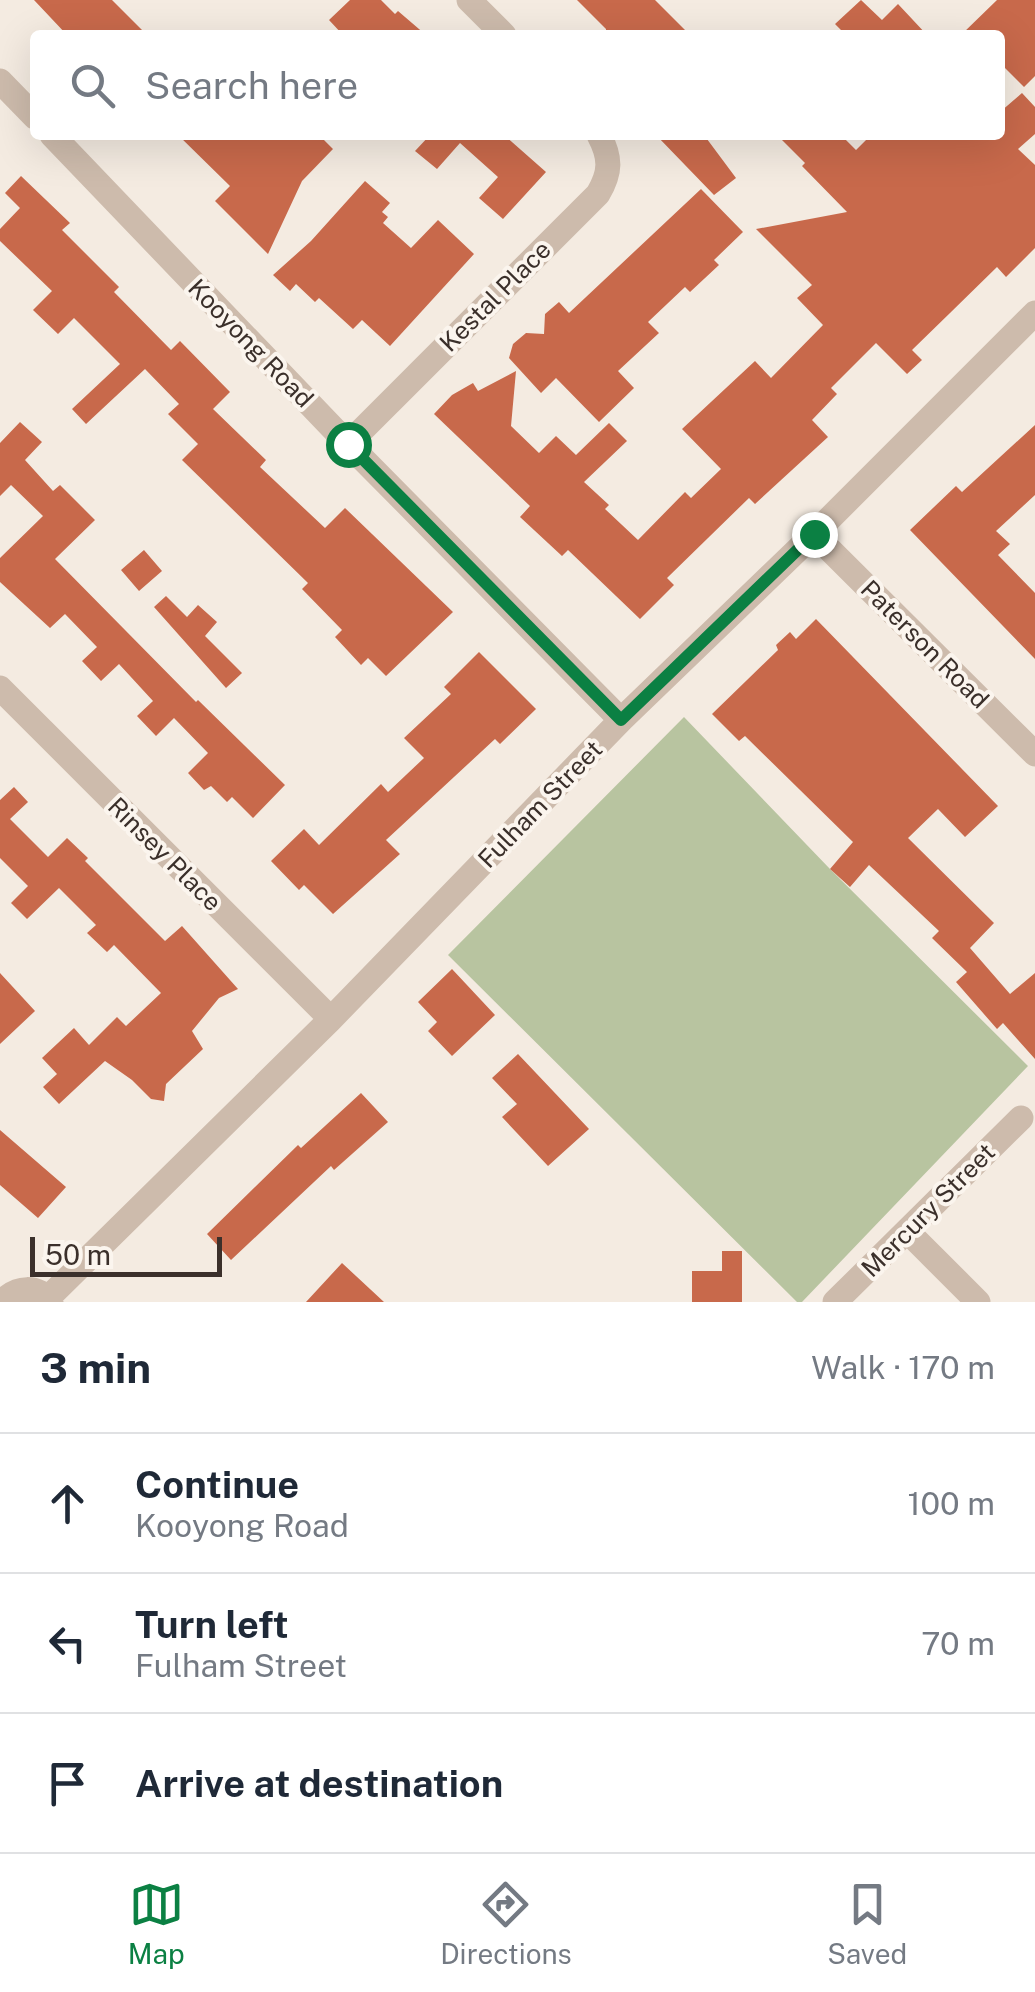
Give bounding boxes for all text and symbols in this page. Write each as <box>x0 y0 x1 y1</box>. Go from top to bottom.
search box <box>30 30 1005 140</box>
icon: search <box>65 58 120 113</box>
text: Search here <box>145 63 358 108</box>
street label: Kestal Place <box>433 234 557 358</box>
street label: Kooyong Road <box>182 273 320 413</box>
route start <box>326 422 372 468</box>
route end <box>792 512 838 558</box>
street label: Paterson Road <box>855 574 995 714</box>
street label: Fulham Street <box>472 734 608 874</box>
street label: Rinsey Place <box>102 791 228 917</box>
street label: Mercury Street <box>855 1137 1001 1283</box>
scale bar <box>30 1232 222 1276</box>
text: 50 m <box>45 1238 111 1271</box>
text: 3 min <box>40 1343 151 1392</box>
text: Walk · 170 m <box>811 1349 995 1386</box>
text: Continue <box>135 1462 299 1507</box>
icon: ahead <box>40 1476 95 1531</box>
text: 100 m <box>908 1485 995 1522</box>
text: Kooyong Road <box>135 1507 349 1544</box>
text: Turn left <box>135 1602 289 1647</box>
icon: left <box>40 1616 95 1671</box>
text: 70 m <box>921 1625 995 1662</box>
text: Fulham Street <box>135 1647 347 1684</box>
icon: arrive <box>40 1756 95 1811</box>
text: Arrive at destination <box>135 1761 503 1806</box>
tab: Map <box>128 1877 185 1970</box>
tab: Directions <box>440 1877 572 1970</box>
tab: Saved <box>827 1877 907 1970</box>

